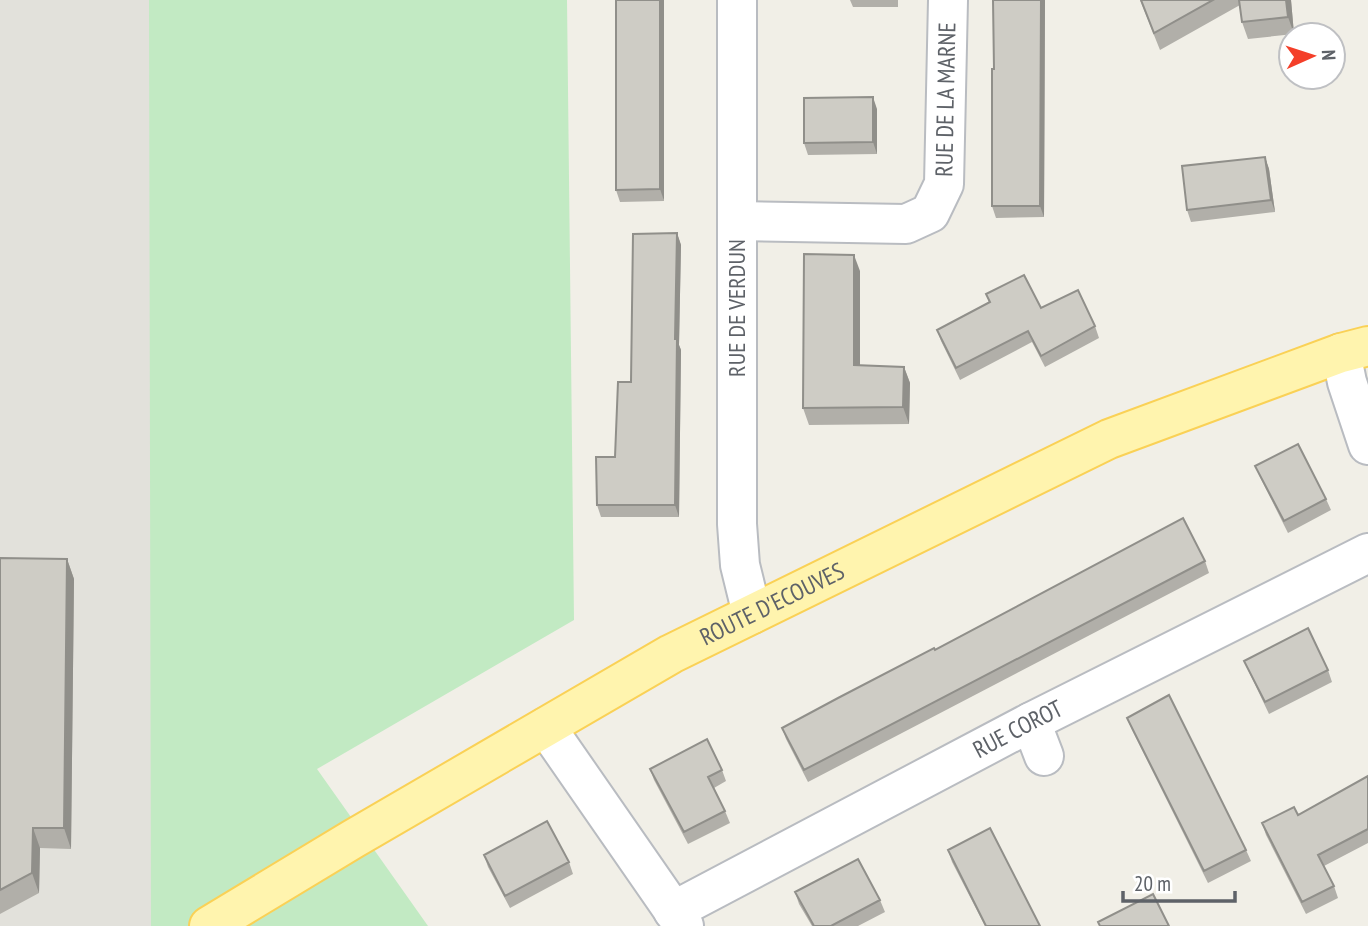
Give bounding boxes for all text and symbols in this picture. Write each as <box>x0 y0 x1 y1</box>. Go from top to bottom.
north arrow <box>1277 21 1347 91</box>
street label: RUE DE LA MARNE <box>928 22 963 177</box>
text: N <box>1317 49 1341 61</box>
street label: RUE DE VERDUN <box>721 239 752 377</box>
street label: ROUTE D'ECOUVES <box>695 555 849 652</box>
street label: RUE COROT <box>968 692 1068 765</box>
scale bar <box>1123 860 1235 904</box>
text: 20 m <box>1134 870 1171 897</box>

